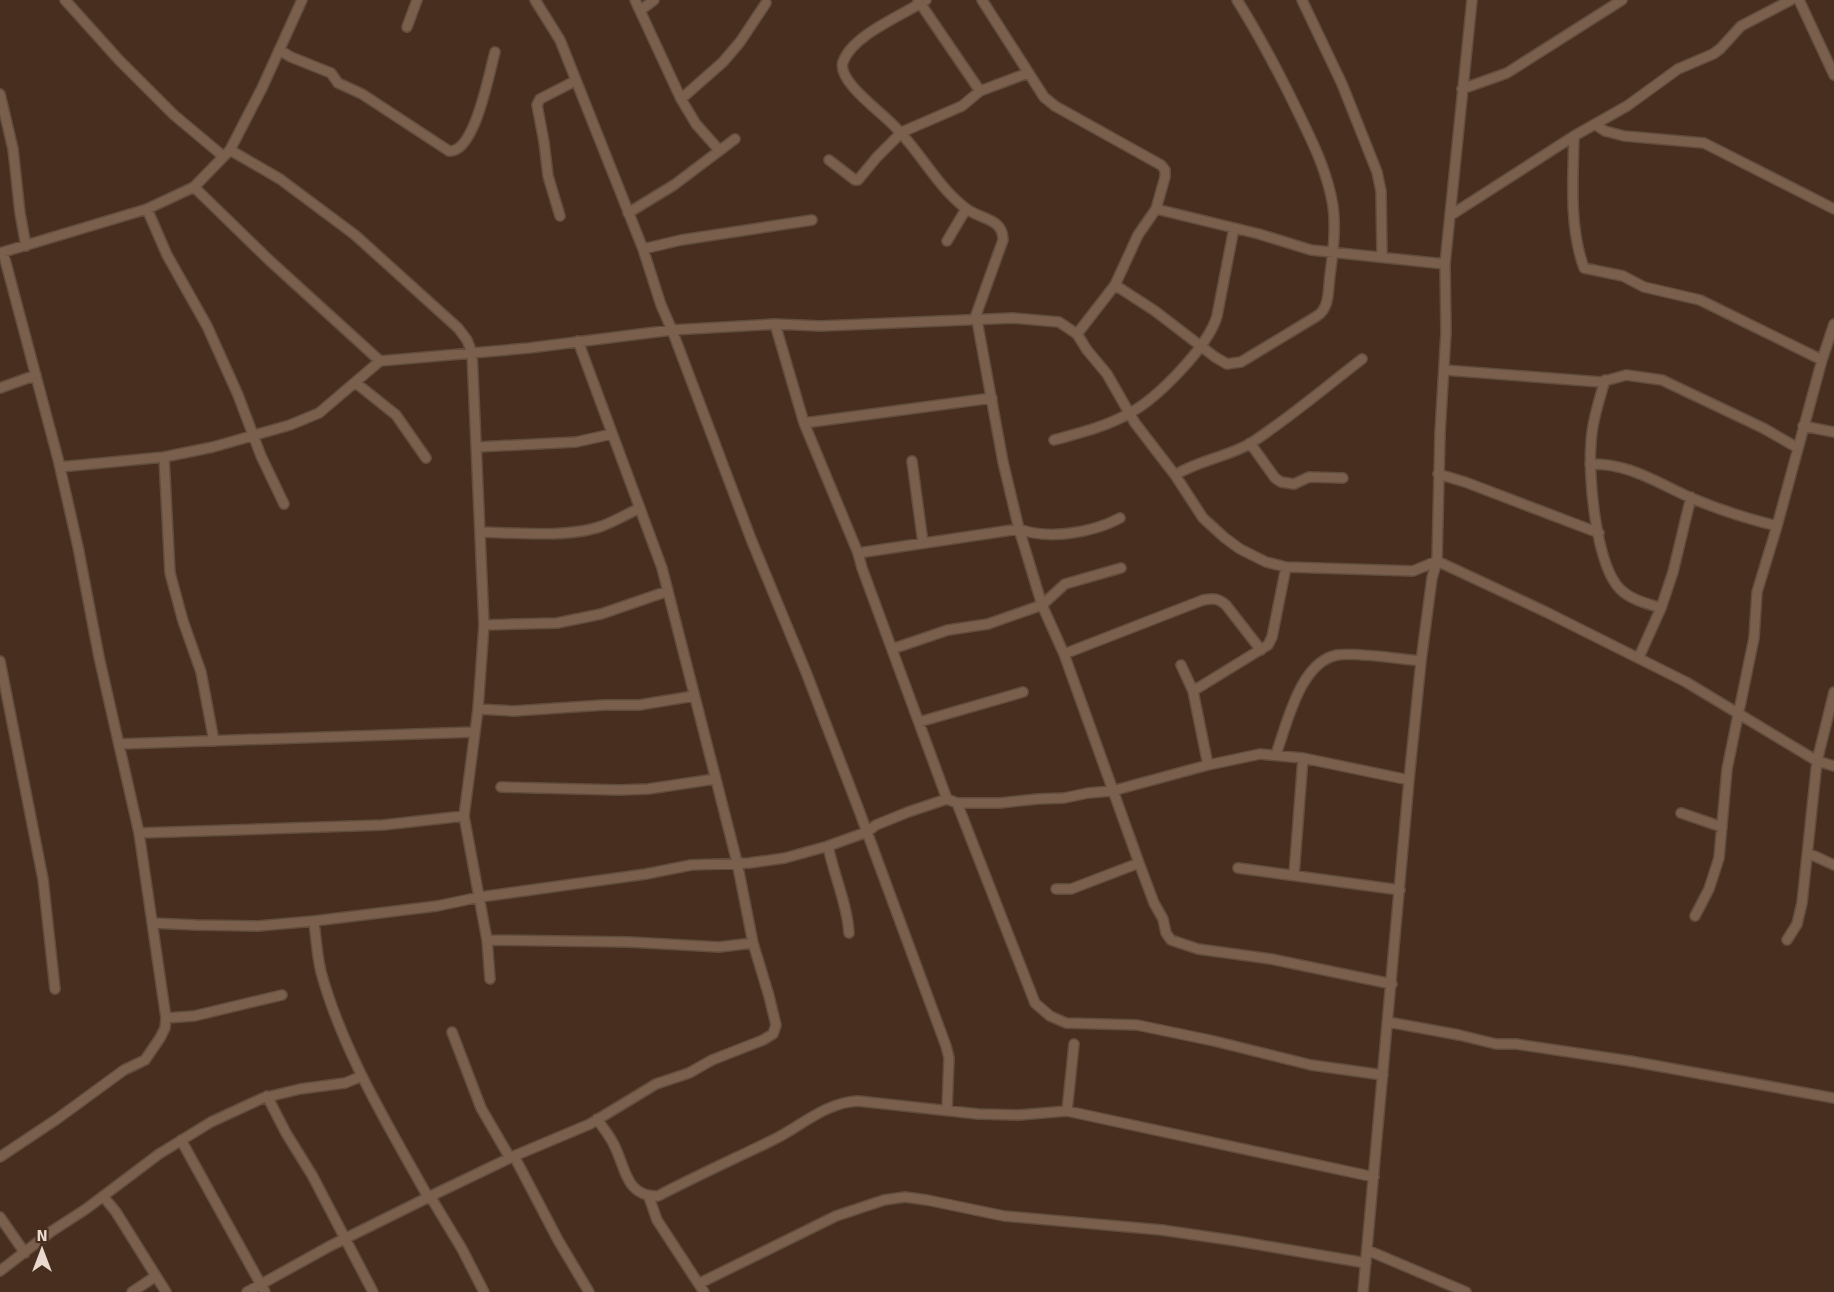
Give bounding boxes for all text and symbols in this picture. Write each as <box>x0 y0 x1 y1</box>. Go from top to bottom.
north arrow <box>12 1220 72 1280</box>
text: N <box>36 1226 48 1246</box>

